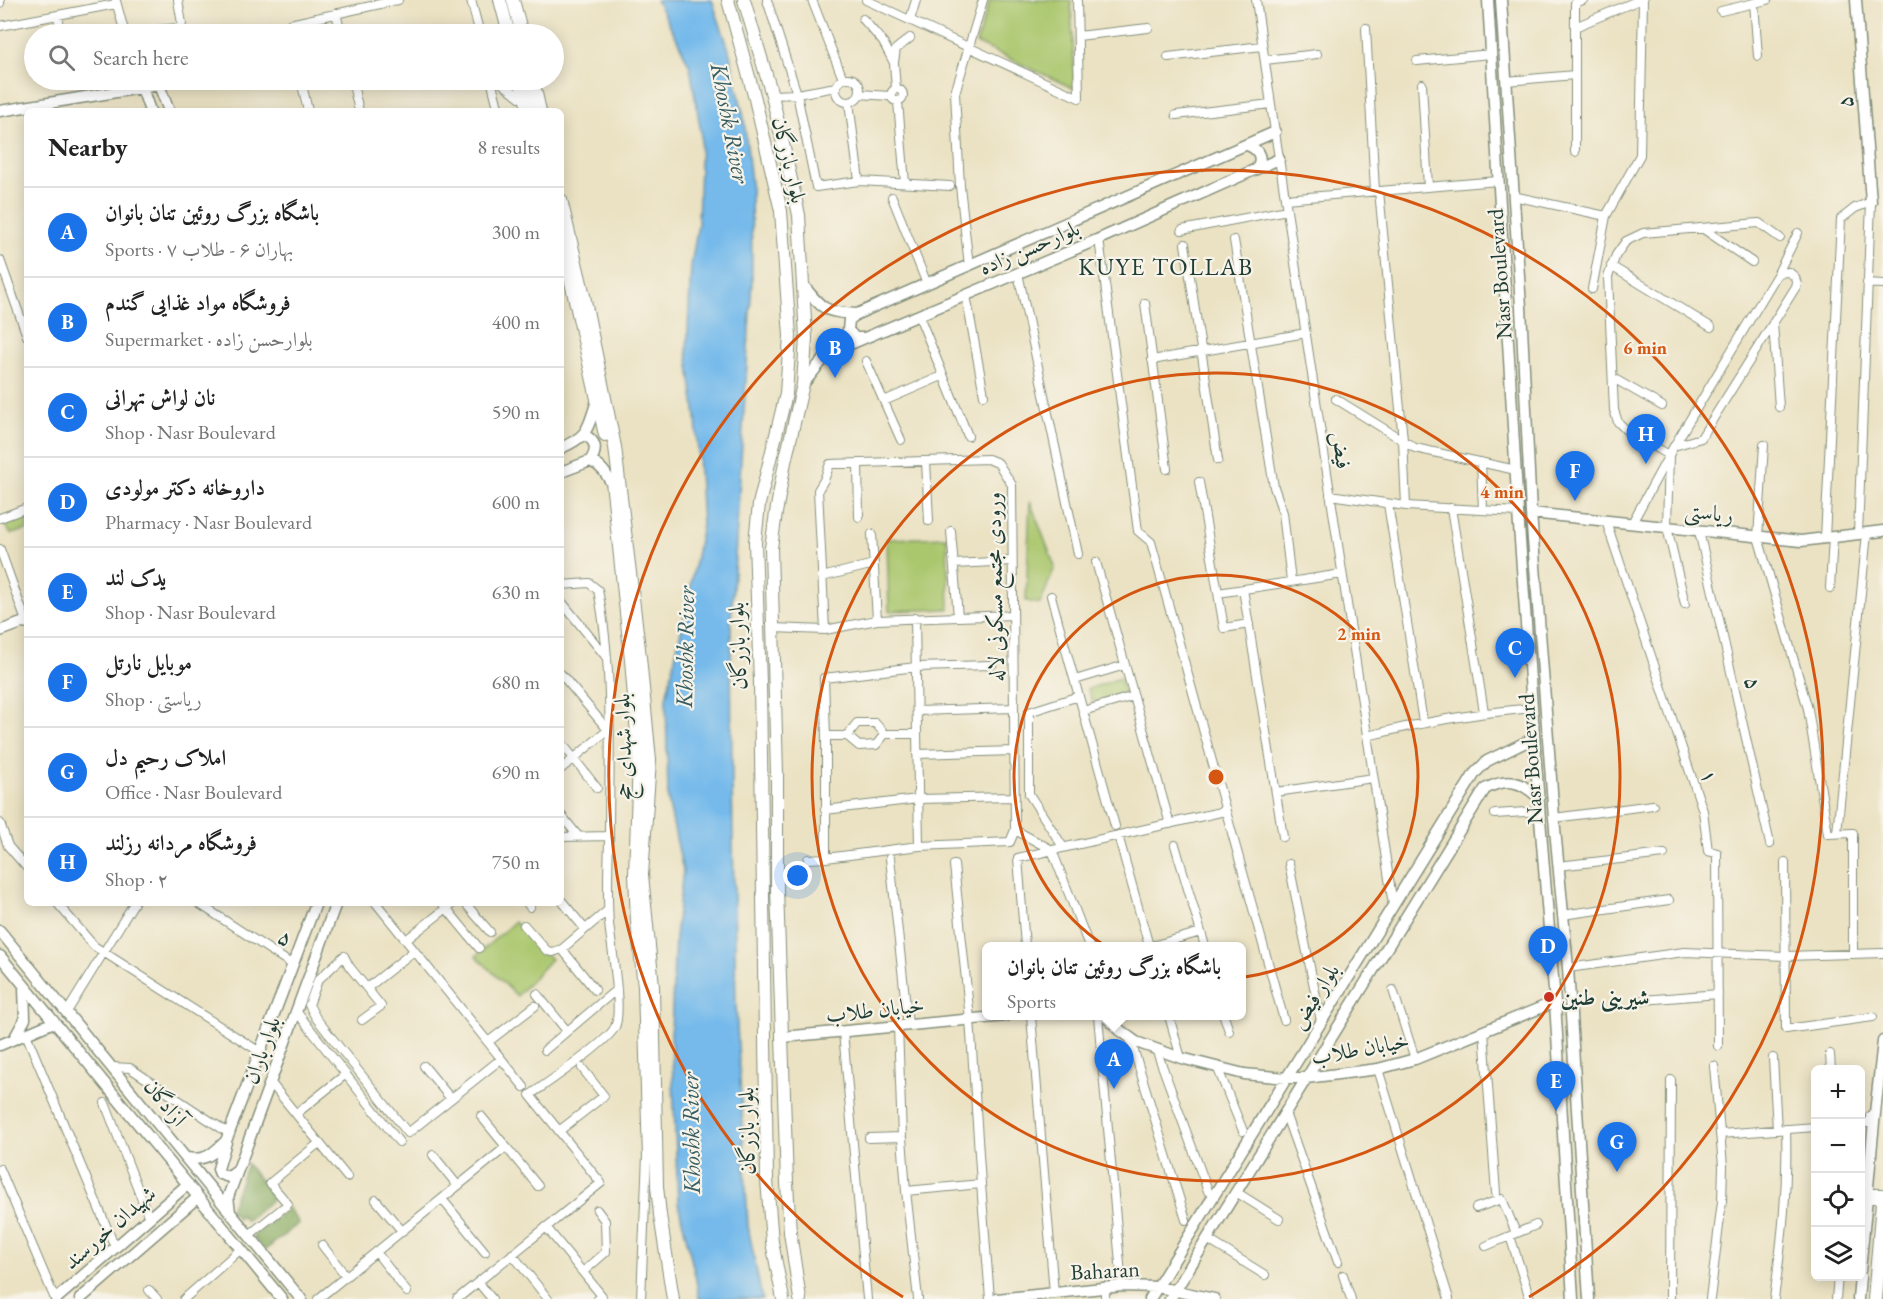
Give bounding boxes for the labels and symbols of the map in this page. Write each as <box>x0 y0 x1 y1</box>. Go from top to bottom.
water label: Khoshk River <box>703 59 758 187</box>
street label: ۵ <box>1830 95 1859 109</box>
street label: بلوار بازرگان <box>765 114 814 206</box>
street label: Nasr Boulevard <box>1480 207 1519 340</box>
street label: بلوارحسن زاده <box>974 213 1084 283</box>
district label: KUYE TOLLAB <box>1078 251 1254 282</box>
pin: B <box>816 328 854 378</box>
text: 6 min <box>1623 336 1667 359</box>
pin: H <box>1626 414 1666 464</box>
street label: فیض <box>1324 429 1359 471</box>
pin: F <box>1556 452 1594 501</box>
text: 4 min <box>1480 480 1524 503</box>
street label: ورودی مجتمع مسکونی لاله <box>978 492 1016 682</box>
street label: ریاستی <box>1683 496 1735 530</box>
water label: Khoshk River <box>668 584 701 709</box>
street label: بلوار بازرگان <box>721 602 754 690</box>
text: 2 min <box>1337 622 1381 645</box>
pin: C <box>1496 628 1534 678</box>
street label: ۵ <box>1738 674 1769 693</box>
street label: Nasr Boulevard <box>1511 692 1550 825</box>
street label: بلوار شهدای حج <box>607 693 645 801</box>
street label: ۱ <box>1694 766 1725 787</box>
centre of rings <box>1206 767 1226 787</box>
your location <box>783 861 812 890</box>
street label: ۵ <box>272 922 299 953</box>
pin: D <box>1528 926 1568 976</box>
street label: بلوار فیض <box>1283 958 1346 1035</box>
place label: شیرینی طنین <box>1561 983 1650 1013</box>
street label: خیابان طلاب <box>824 990 926 1029</box>
marker: شیرینی طنین <box>1542 990 1556 1004</box>
street label: بلوار باران <box>236 1012 287 1088</box>
street label: خیابان طلاب <box>1309 1026 1411 1071</box>
pin: A <box>1094 1040 1134 1089</box>
pin: E <box>1536 1062 1576 1111</box>
water label: Khoshk River <box>674 1070 707 1195</box>
street label: آزادگان <box>137 1072 195 1134</box>
street label: بلوار بازرگان <box>731 1087 762 1175</box>
pin: G <box>1598 1122 1636 1172</box>
street label: شهیدان خورسند <box>57 1179 162 1276</box>
street label: Baharan <box>1070 1254 1141 1287</box>

